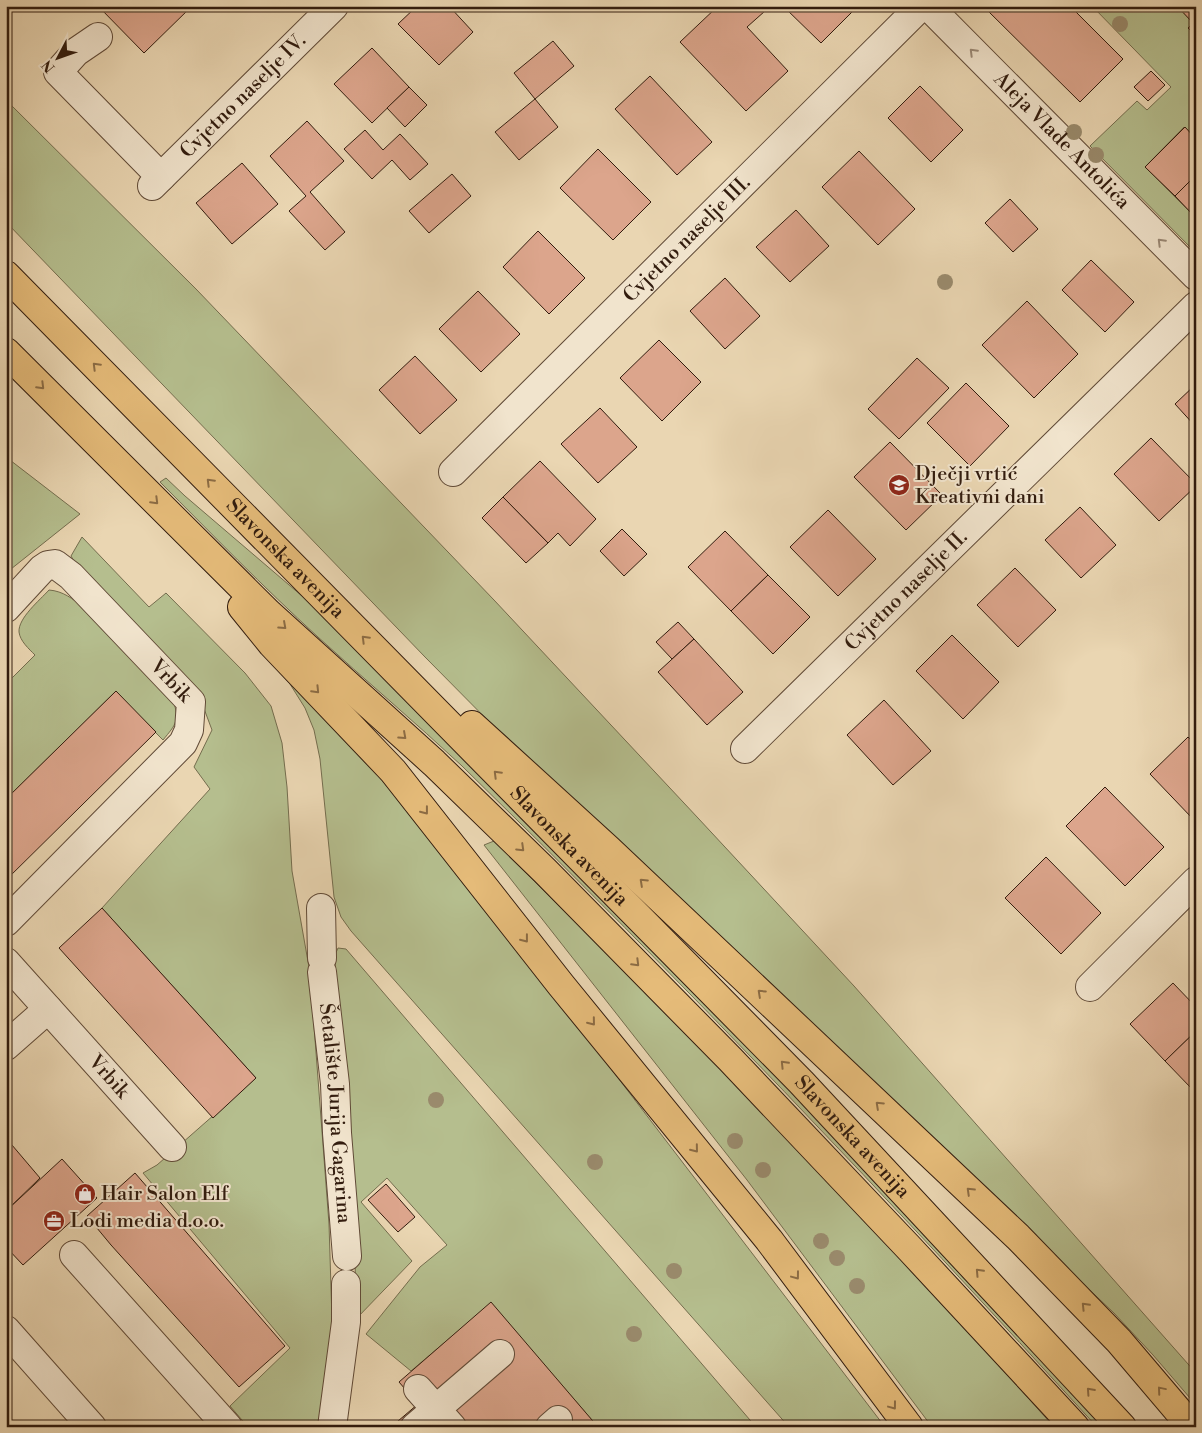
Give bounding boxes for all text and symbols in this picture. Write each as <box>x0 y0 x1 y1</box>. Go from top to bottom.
street label: Cvjetno naselje IV. <box>175 28 311 164</box>
north arrow <box>32 32 82 82</box>
one-way arrow <box>970 48 979 57</box>
text: N <box>39 56 59 76</box>
street label: Aleja Vlade Antolića <box>988 66 1136 215</box>
street label: Cvjetno naselje III. <box>618 170 756 308</box>
one-way arrow <box>1158 239 1167 248</box>
one-way arrow <box>93 363 102 372</box>
one-way arrow <box>35 380 44 389</box>
place label: Dječji vrtić Kreativni dani <box>915 462 1045 510</box>
school or university icon: Dječji vrtić Kreativni dani <box>887 473 911 497</box>
one-way arrow <box>207 479 216 488</box>
street label: Slavonska avenija <box>221 493 351 624</box>
one-way arrow <box>150 495 159 504</box>
street label: Cvjetno naselje II. <box>840 525 973 656</box>
one-way arrow <box>278 621 287 630</box>
one-way arrow <box>362 636 371 645</box>
street label: Vrbik <box>144 653 198 709</box>
one-way arrow <box>311 684 320 693</box>
one-way arrow <box>398 730 407 739</box>
one-way arrow <box>494 771 503 780</box>
street label: Slavonska avenija <box>504 781 634 912</box>
one-way arrow <box>419 805 427 814</box>
one-way arrow <box>515 842 524 851</box>
one-way arrow <box>639 879 648 888</box>
one-way arrow <box>520 933 528 942</box>
one-way arrow <box>630 957 639 966</box>
one-way arrow <box>758 990 767 999</box>
street label: Šetalište Jurija Gagarina <box>313 1002 357 1225</box>
one-way arrow <box>587 1017 596 1026</box>
street label: Vrbik <box>82 1049 136 1105</box>
one-way arrow <box>780 1061 789 1070</box>
street label: Slavonska avenija <box>789 1070 916 1204</box>
one-way arrow <box>876 1102 885 1111</box>
one-way arrow <box>689 1143 698 1152</box>
shop icon: Hair Salon Elf <box>73 1182 97 1206</box>
place label: Hair Salon Elf <box>101 1182 229 1207</box>
one-way arrow <box>967 1188 976 1197</box>
office icon: Lodi media d.o.o. <box>42 1209 66 1233</box>
place label: Lodi media d.o.o. <box>70 1209 224 1234</box>
one-way arrow <box>976 1268 985 1277</box>
one-way arrow <box>790 1270 798 1279</box>
one-way arrow <box>1082 1303 1091 1312</box>
one-way arrow <box>1158 1386 1167 1395</box>
one-way arrow <box>1086 1387 1095 1396</box>
one-way arrow <box>887 1400 896 1410</box>

